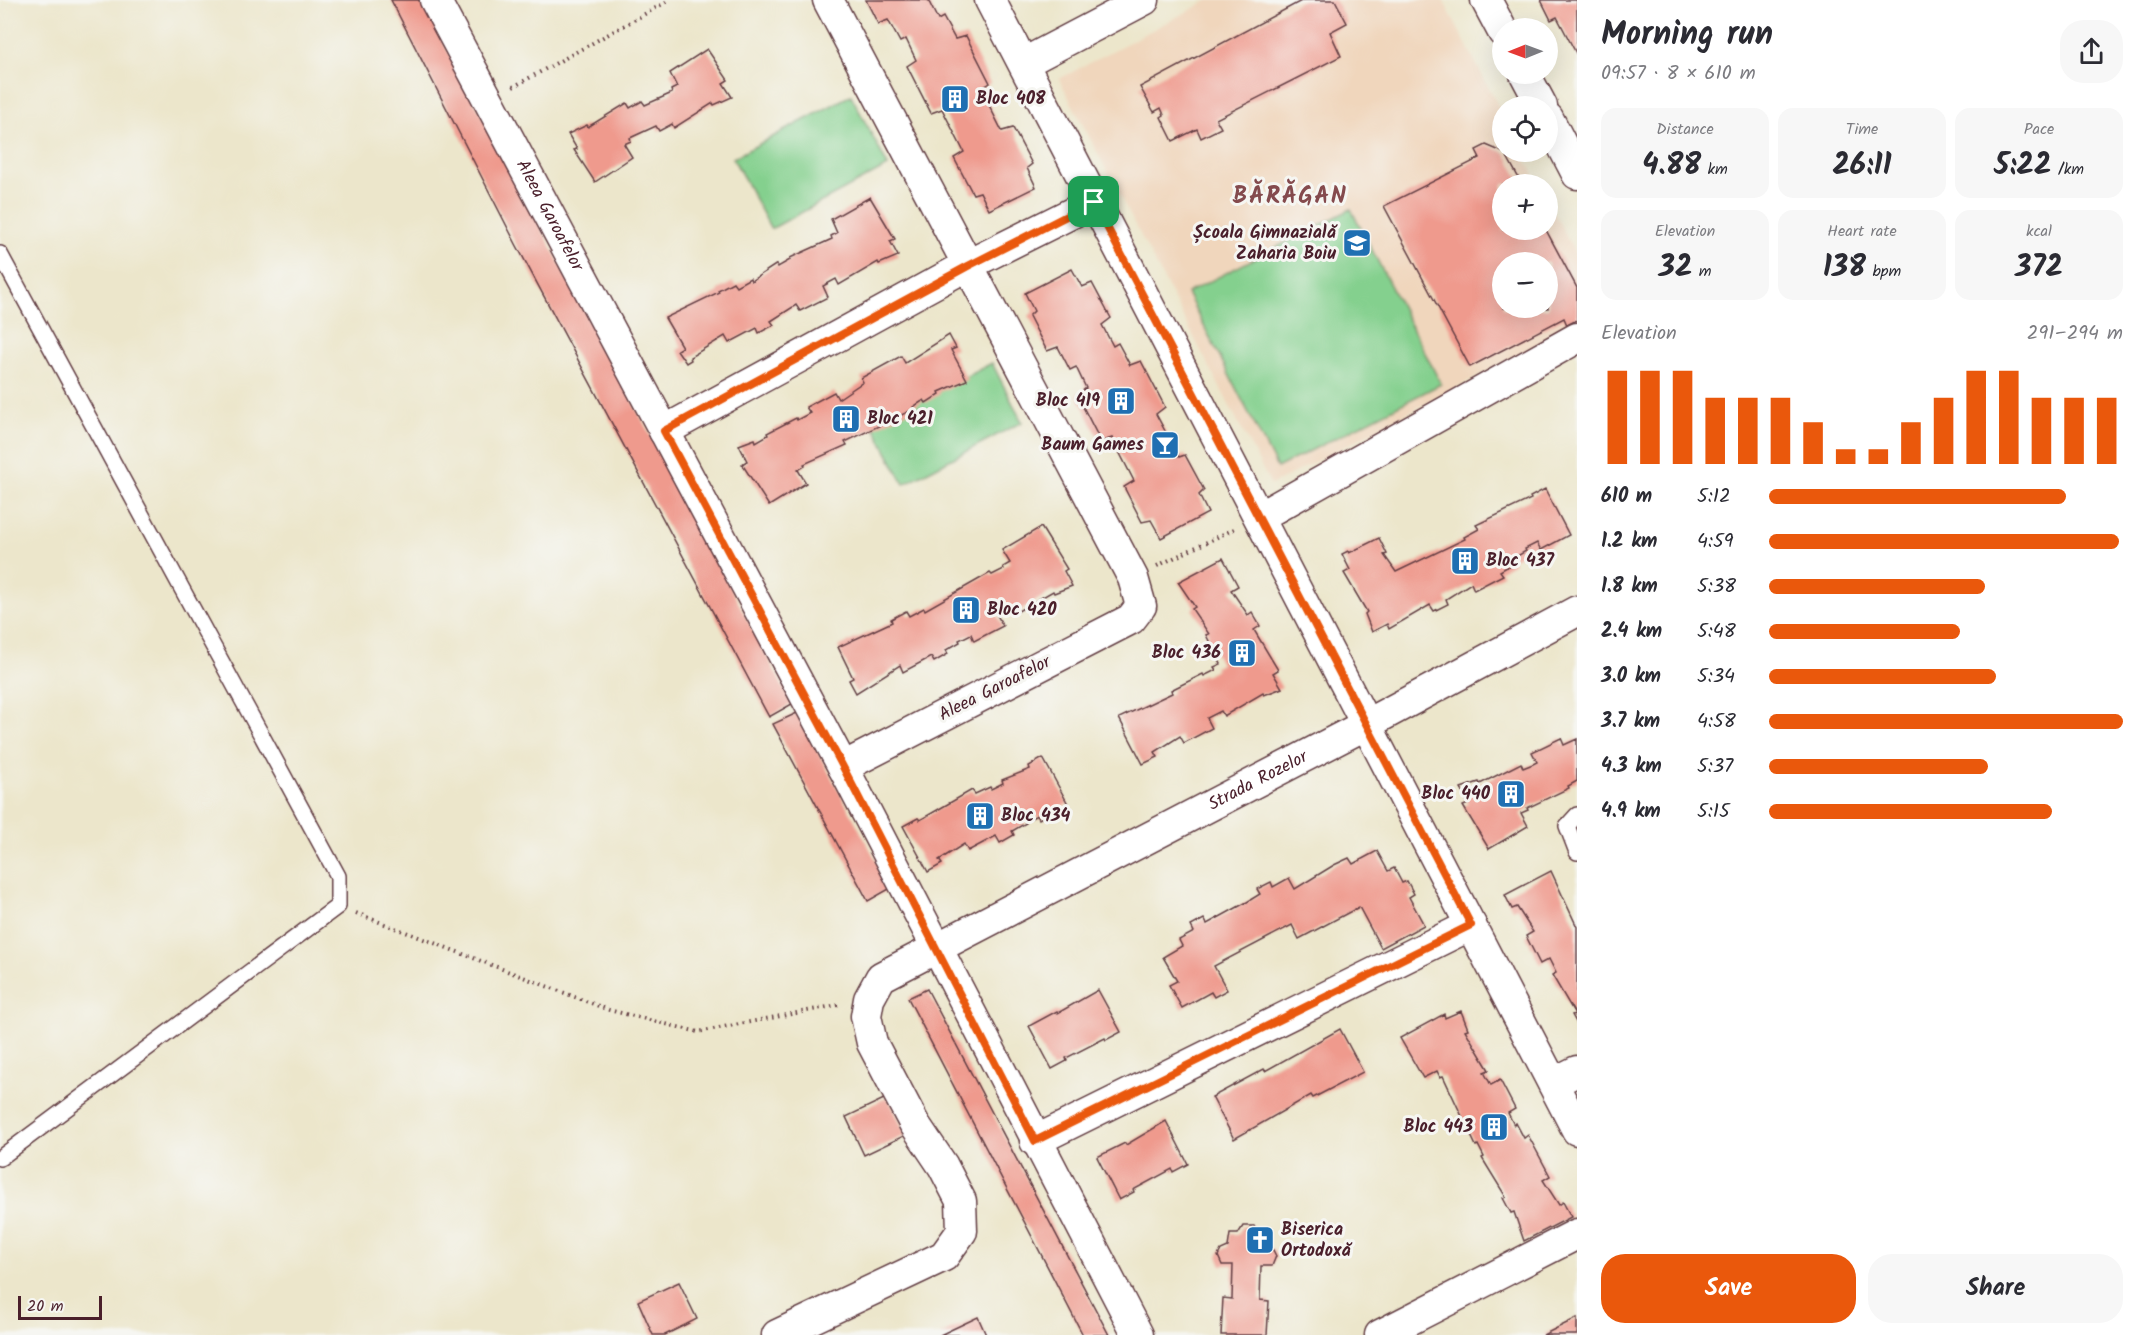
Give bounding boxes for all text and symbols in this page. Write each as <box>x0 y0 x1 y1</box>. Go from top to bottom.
text: Morning run <box>1601 9 1773 62</box>
north arrow <box>1492 18 1558 84</box>
map controls <box>1492 18 1558 318</box>
button: share <box>2060 20 2123 83</box>
text: 09:57 · 8 × 610 m <box>1601 58 1756 90</box>
building icon: Bloc 408 <box>939 83 971 115</box>
place label: Bloc 408 <box>976 85 1046 114</box>
button: locate <box>1492 96 1558 162</box>
text: Distance <box>1656 117 1714 142</box>
text: Time <box>1846 117 1878 142</box>
text: Pace <box>2024 117 2054 142</box>
text: 4.88 <box>1642 142 1701 190</box>
text: 26:11 <box>1832 142 1892 190</box>
text: 5:22 <box>1994 142 2052 190</box>
street label: Aleea Garoafelor <box>508 154 592 277</box>
text: km <box>1701 157 1728 182</box>
text: /km <box>2052 157 2084 182</box>
button: + <box>1492 174 1558 240</box>
pin <box>1068 176 1119 227</box>
district label: BĂRĂGAN <box>1233 177 1347 216</box>
icon: arrive <box>1077 185 1110 218</box>
place label: Școala Gimnazială Zaharia Boiu <box>1193 219 1338 269</box>
text: Elevation <box>1655 219 1715 244</box>
text: Heart rate <box>1827 219 1897 244</box>
text: kcal <box>2026 219 2052 244</box>
school or university icon: Școala Gimnazială Zaharia Boiu <box>1341 227 1373 259</box>
text: 32 <box>1658 244 1692 292</box>
text: 138 <box>1823 244 1866 292</box>
text: 372 <box>2015 244 2063 292</box>
button: − <box>1492 252 1558 318</box>
text: m <box>1692 259 1712 284</box>
text: bpm <box>1866 259 1901 284</box>
text: Elevation <box>1601 318 1677 350</box>
text: 291–294 m <box>2027 318 2123 350</box>
building icon: Bloc 419 <box>1105 385 1137 417</box>
place label: Bloc 419 <box>1036 387 1100 416</box>
building icon: Bloc 421 <box>830 403 862 435</box>
place label: Bloc 421 <box>867 405 933 434</box>
bar icon: Baum Games <box>1149 429 1181 461</box>
place label: Baum Games <box>1041 431 1145 460</box>
text: 610 m <box>1601 481 1652 513</box>
text: 5:12 <box>1697 481 1731 513</box>
text: 1.2 km <box>1601 526 1657 558</box>
text: 4:59 <box>1697 526 1733 558</box>
building icon: Bloc 437 <box>1449 545 1481 577</box>
place label: Bloc 437 <box>1486 547 1555 576</box>
text: 1.8 km <box>1601 571 1658 603</box>
text: 5:38 <box>1697 571 1736 603</box>
building icon: Bloc 420 <box>950 594 982 626</box>
place label: Bloc 420 <box>987 596 1057 625</box>
text: 2.4 km <box>1601 616 1662 648</box>
text: 5:48 <box>1697 616 1736 648</box>
building icon: Bloc 436 <box>1226 637 1258 669</box>
place label: Bloc 436 <box>1152 639 1221 668</box>
street label: Aleea Garoafelor <box>934 648 1057 730</box>
text: 3.0 km <box>1601 661 1661 693</box>
text: 5:34 <box>1697 661 1735 693</box>
text: 3.7 km <box>1601 706 1660 738</box>
text: 4:58 <box>1697 706 1736 738</box>
street label: Strada Rozelor <box>1203 742 1314 819</box>
text: 4.3 km <box>1601 751 1662 783</box>
text: 5:37 <box>1697 751 1733 783</box>
building icon: Bloc 440 <box>1495 778 1527 810</box>
place label: Bloc 440 <box>1421 780 1491 809</box>
text: 4.9 km <box>1601 796 1661 828</box>
text: 5:15 <box>1697 796 1730 828</box>
building icon: Bloc 434 <box>964 800 996 832</box>
place label: Bloc 434 <box>1001 802 1071 831</box>
building icon: Bloc 443 <box>1478 1111 1510 1143</box>
place label: Bloc 443 <box>1404 1113 1473 1142</box>
place label: Biserica Ortodoxă <box>1281 1216 1352 1266</box>
church icon: Biserica Ortodoxă <box>1244 1224 1276 1256</box>
button: Save <box>1601 1254 1856 1323</box>
button: Share <box>1868 1254 2123 1323</box>
scale bar <box>18 1293 102 1320</box>
text: 20 m <box>27 1294 63 1319</box>

